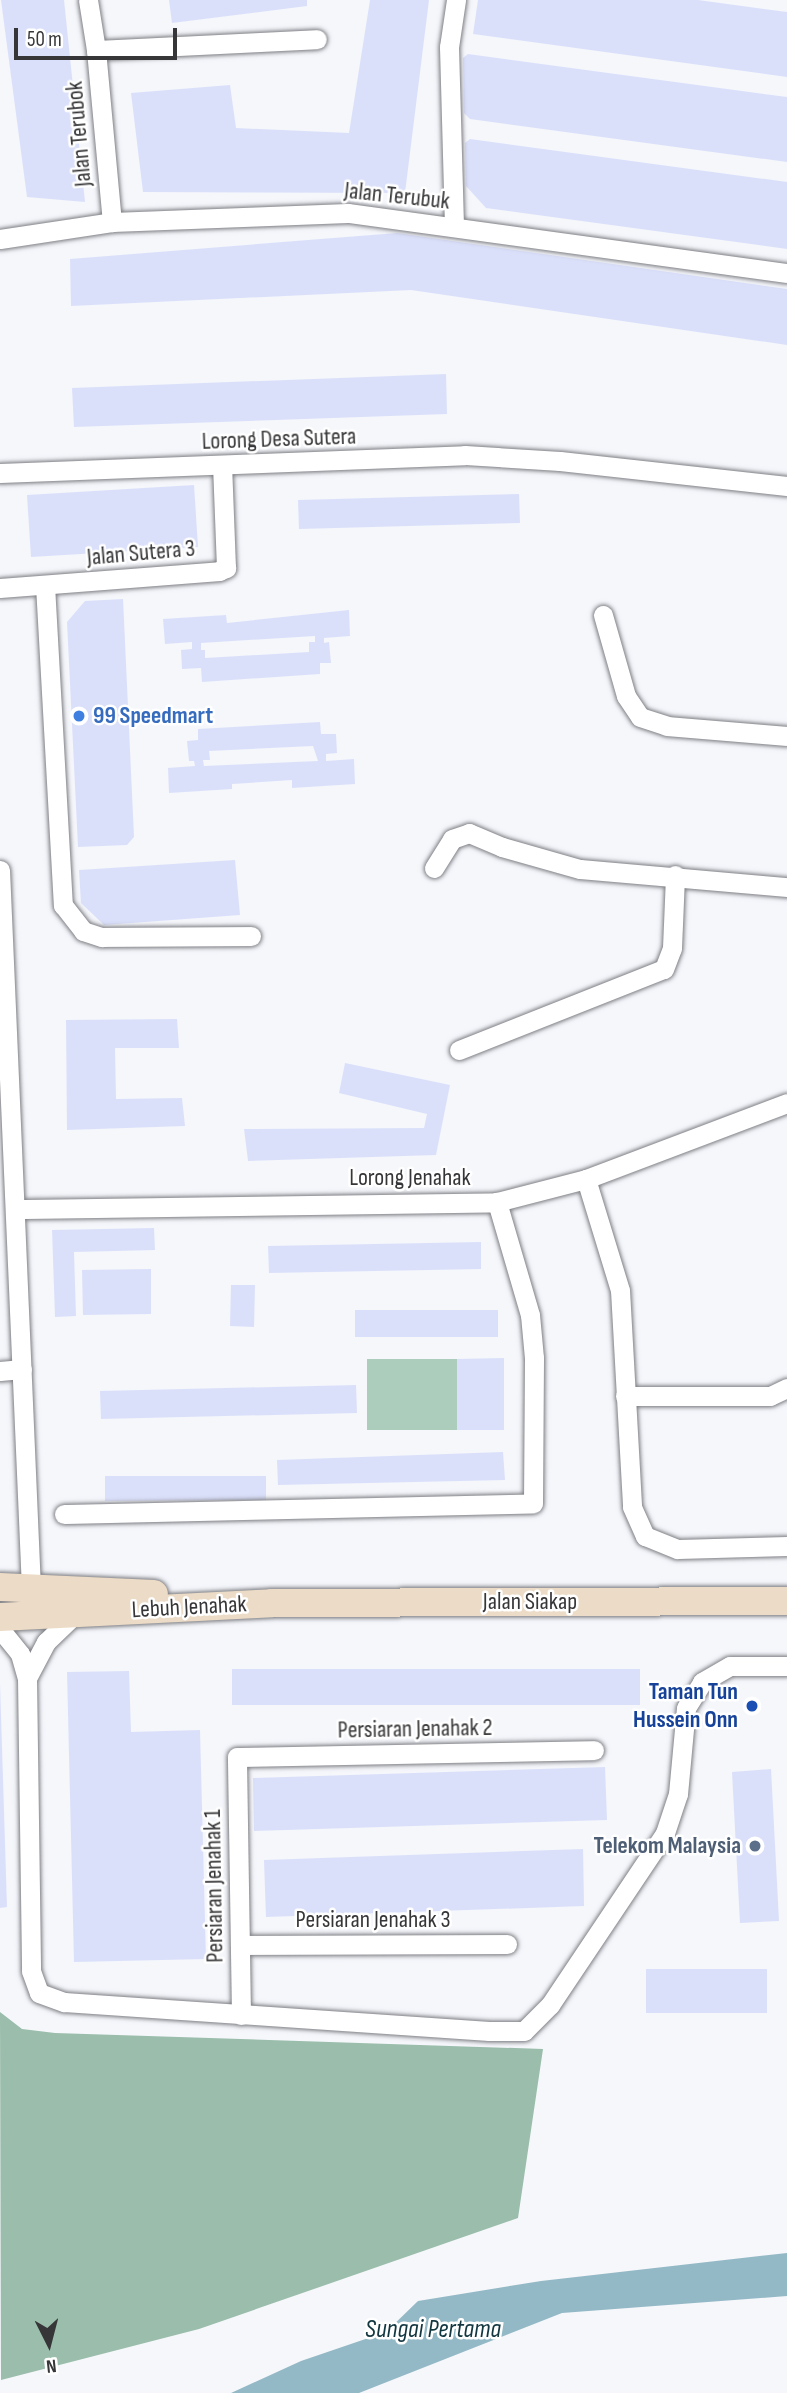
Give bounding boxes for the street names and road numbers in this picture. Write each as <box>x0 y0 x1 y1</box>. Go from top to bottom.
street label: Jalan Terubok <box>60 80 98 188</box>
street label: Jalan Terubuk <box>343 176 451 216</box>
street label: Lorong Desa Sutera <box>201 422 357 456</box>
street label: Jalan Sutera 3 <box>86 534 196 572</box>
street label: Lorong Jenahak <box>349 1164 471 1192</box>
street label: Jalan Siakap <box>483 1588 577 1616</box>
street label: Lebuh Jenahak <box>131 1590 247 1624</box>
street label: Persiaran Jenahak 2 <box>337 1713 493 1745</box>
street label: Persiaran Jenahak 1 <box>198 1809 230 1963</box>
street label: Persiaran Jenahak 3 <box>295 1906 451 1934</box>

